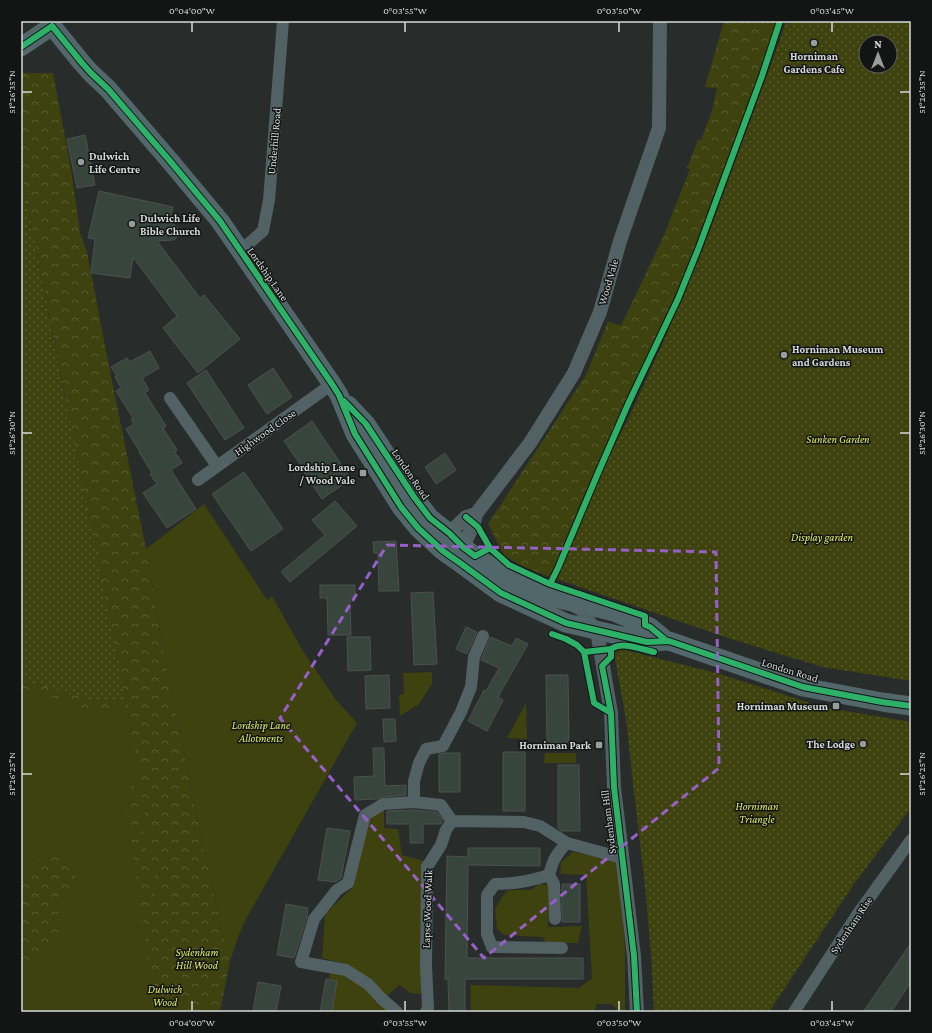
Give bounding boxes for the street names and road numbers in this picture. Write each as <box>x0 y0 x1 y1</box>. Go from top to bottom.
street label: Underhill Road <box>265 107 283 175</box>
street label: Lordship Lane <box>244 245 291 304</box>
street label: Wood Vale <box>596 258 620 306</box>
street label: Highwood Close <box>232 406 299 458</box>
street label: London Road <box>390 446 432 502</box>
street label: London Road <box>760 656 820 684</box>
street label: Sydenham Hill <box>598 789 619 855</box>
street label: Lapse Wood Walk <box>420 869 435 949</box>
street label: Sydenham Rise <box>827 894 875 957</box>

